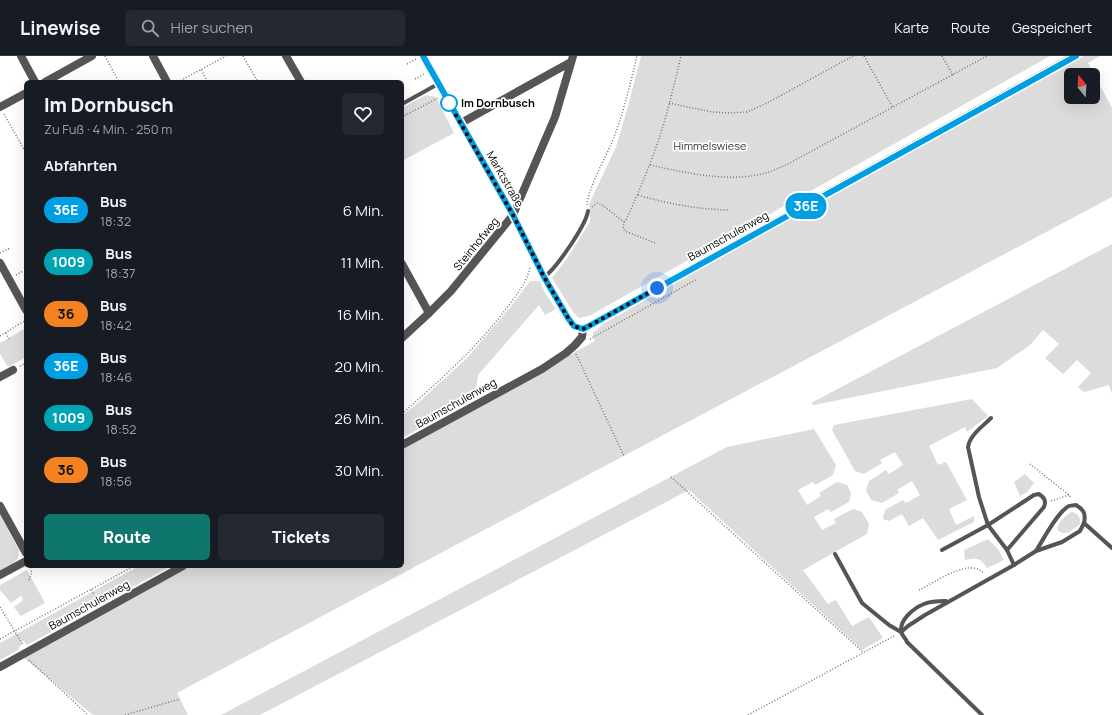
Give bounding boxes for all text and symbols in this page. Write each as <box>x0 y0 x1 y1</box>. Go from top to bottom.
search box <box>125 10 405 46</box>
text: Linewise <box>20 15 101 41</box>
icon: search <box>139 17 161 39</box>
text: Hier suchen <box>171 17 253 38</box>
text: Karte <box>894 18 929 37</box>
text: Route <box>951 18 990 37</box>
text: Gespeichert <box>1012 18 1092 37</box>
north arrow <box>1064 68 1100 104</box>
map controls <box>1064 68 1100 104</box>
text: Im Dornbusch <box>44 92 174 118</box>
button: heart <box>342 93 384 135</box>
marker: Im Dornbusch <box>440 94 458 112</box>
place label: Im Dornbusch <box>461 95 535 110</box>
text: Zu Fuß · 4 Min. · 250 m <box>44 120 172 138</box>
park label: Himmelswiese <box>674 138 747 153</box>
street label: Marktstraße <box>483 148 528 210</box>
text: Abfahrten <box>44 155 117 176</box>
text: Bus <box>100 191 127 212</box>
line badge: 36E <box>783 193 829 219</box>
text: 36E <box>793 196 819 215</box>
text: 36E <box>53 200 79 219</box>
text: 6 Min. <box>343 200 384 221</box>
street label: Baumschulenweg <box>685 207 771 264</box>
text: 18:32 <box>100 212 131 230</box>
street label: Steinhofweg <box>449 214 502 274</box>
text: Bus <box>105 243 132 264</box>
text: 1009 <box>52 252 85 271</box>
text: 11 Min. <box>340 252 384 273</box>
text: 18:37 <box>105 264 135 282</box>
your location <box>647 278 667 298</box>
text: Bus <box>100 295 127 316</box>
text: 36 <box>58 304 74 323</box>
text: 16 Min. <box>337 304 384 325</box>
text: 18:42 <box>100 316 132 334</box>
text: Bus <box>100 347 127 368</box>
text: 36E <box>53 356 79 375</box>
text: 20 Min. <box>334 356 384 377</box>
text: 18:46 <box>100 368 132 386</box>
street label: Baumschulenweg <box>413 374 499 431</box>
text: Bus <box>105 399 132 420</box>
text: 1009 <box>52 408 85 427</box>
text: 26 Min. <box>334 408 384 429</box>
text: 18:52 <box>105 420 136 438</box>
text: Bus <box>100 451 127 472</box>
text: 36 <box>58 460 74 479</box>
text: 30 Min. <box>335 460 384 481</box>
text: 18:56 <box>100 472 132 490</box>
button: Route <box>44 514 210 560</box>
button: Tickets <box>218 514 384 560</box>
street label: Baumschulenweg <box>46 576 132 633</box>

